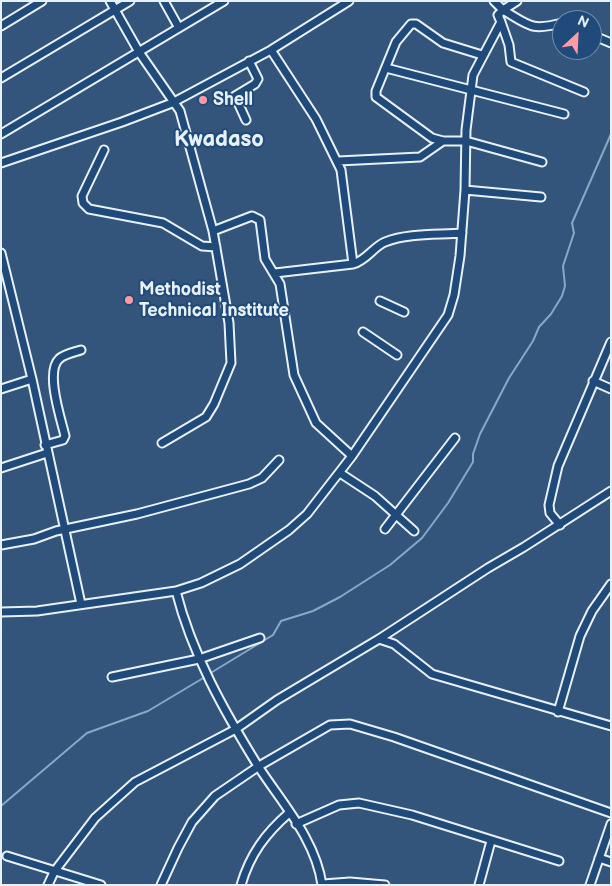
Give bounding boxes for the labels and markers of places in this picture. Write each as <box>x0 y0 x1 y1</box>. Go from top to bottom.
place label: Shell <box>213 89 253 111</box>
marker: Shell <box>197 94 209 106</box>
place label: Methodist Technical Institute <box>139 279 289 322</box>
marker: Methodist Technical Institute <box>123 294 135 306</box>

